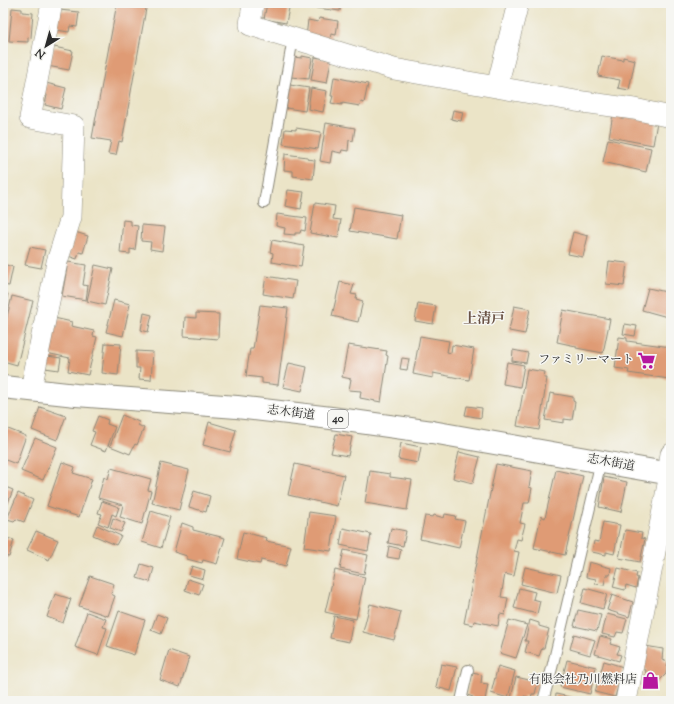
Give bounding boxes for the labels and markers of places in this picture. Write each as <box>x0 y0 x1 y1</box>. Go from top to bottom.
supermarket icon: ファミリーマート <box>637 350 657 370</box>
place label: ファミリーマート <box>538 351 634 369</box>
shop icon: 有限会社乃川燃料店 <box>640 670 660 690</box>
place label: 有限会社乃川燃料店 <box>529 671 637 689</box>

